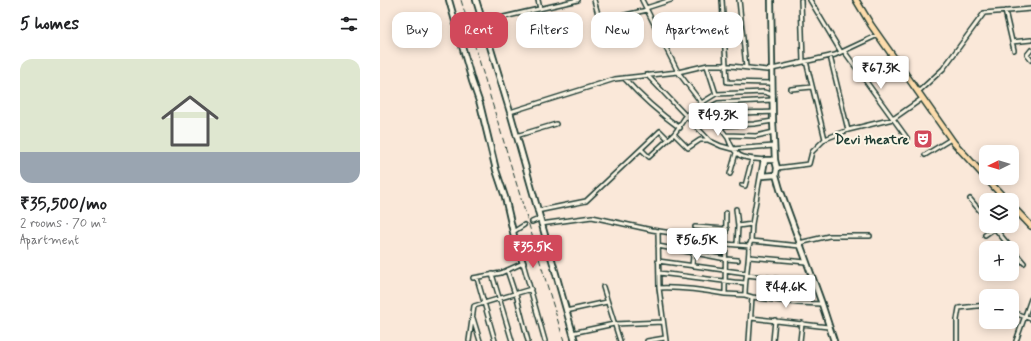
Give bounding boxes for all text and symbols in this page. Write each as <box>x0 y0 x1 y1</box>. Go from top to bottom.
chip: Buy <box>392 12 442 48</box>
chip: Rent <box>450 12 508 48</box>
chip: Filters <box>516 12 583 48</box>
chip: New <box>591 12 644 48</box>
chip: Apartment <box>652 12 743 48</box>
text: 5 homes <box>20 13 79 35</box>
icon: filters <box>338 13 360 35</box>
pin: ₹67.3K <box>848 56 914 90</box>
text: ₹67.3K <box>862 60 900 77</box>
icon: home <box>154 85 226 157</box>
pin: ₹49.3K <box>685 103 751 137</box>
text: ₹49.3K <box>698 107 738 124</box>
theatre icon: Devi theatre <box>912 128 934 150</box>
place label: Devi theatre <box>835 131 909 149</box>
north arrow <box>979 145 1019 185</box>
map controls <box>979 145 1019 329</box>
text: ₹35,500/mo <box>20 193 107 215</box>
button: layers <box>979 193 1019 233</box>
text: 2 rooms · 70 m² <box>20 215 107 232</box>
pin: ₹56.5K <box>664 228 730 262</box>
text: Apartment <box>20 232 79 249</box>
text: ₹56.5K <box>676 232 718 249</box>
pin: ₹35.5K <box>500 235 566 269</box>
text: ₹35.5K <box>513 239 553 256</box>
button: + <box>979 241 1019 281</box>
pin: ₹44.6K <box>753 275 819 309</box>
text: ₹44.6K <box>765 279 807 296</box>
button: − <box>979 289 1019 329</box>

